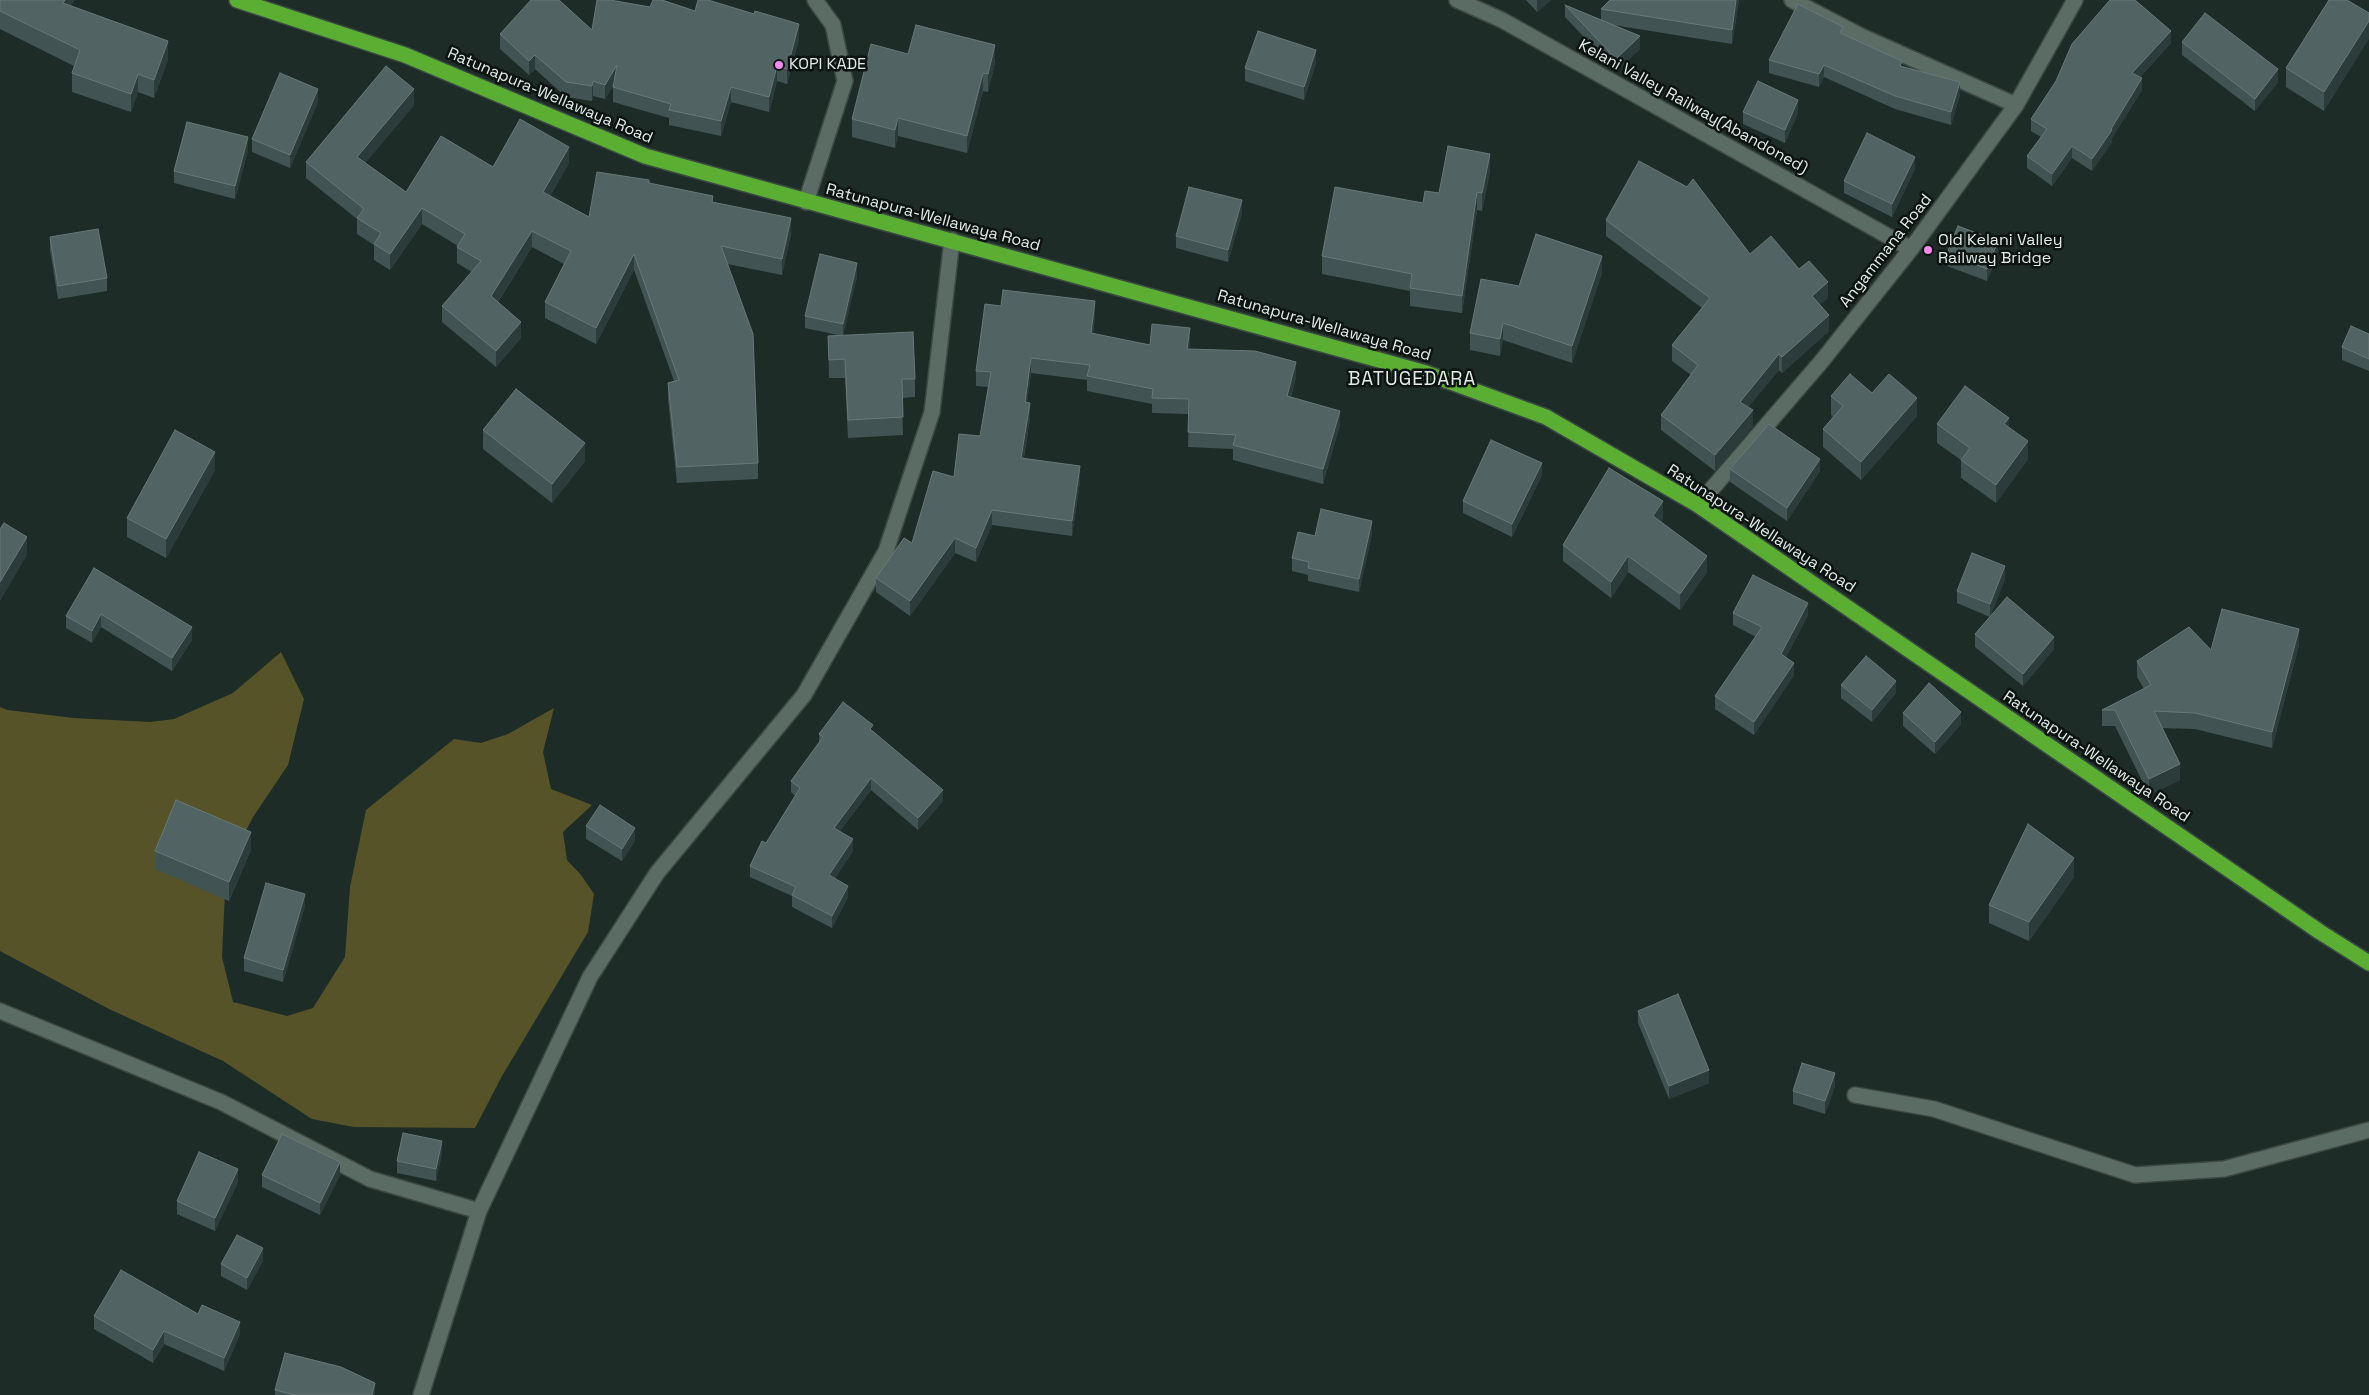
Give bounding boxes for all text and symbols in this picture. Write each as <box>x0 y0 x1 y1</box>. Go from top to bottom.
street label: Kelani Valley Railway(Abandoned) <box>1575 36 1811 178</box>
street label: Ratunapura-Wellawaya Road <box>445 44 655 148</box>
place label: KOPI KADE <box>789 55 866 75</box>
marker: KOPI KADE <box>773 59 785 71</box>
street label: Ratunapura-Wellawaya Road <box>824 180 1042 256</box>
street label: Angammana Road <box>1836 191 1936 311</box>
place label: Old Kelani Valley Railway Bridge <box>1938 231 2063 269</box>
marker: Old Kelani Valley Railway Bridge <box>1922 244 1934 256</box>
street label: Ratunapura-Wellawaya Road <box>1215 286 1433 366</box>
district label: BATUGEDARA <box>1347 369 1477 391</box>
street label: Ratunapura-Wellawaya Road <box>1663 461 1859 597</box>
street label: Ratunapura-Wellawaya Road <box>1999 687 2193 827</box>

